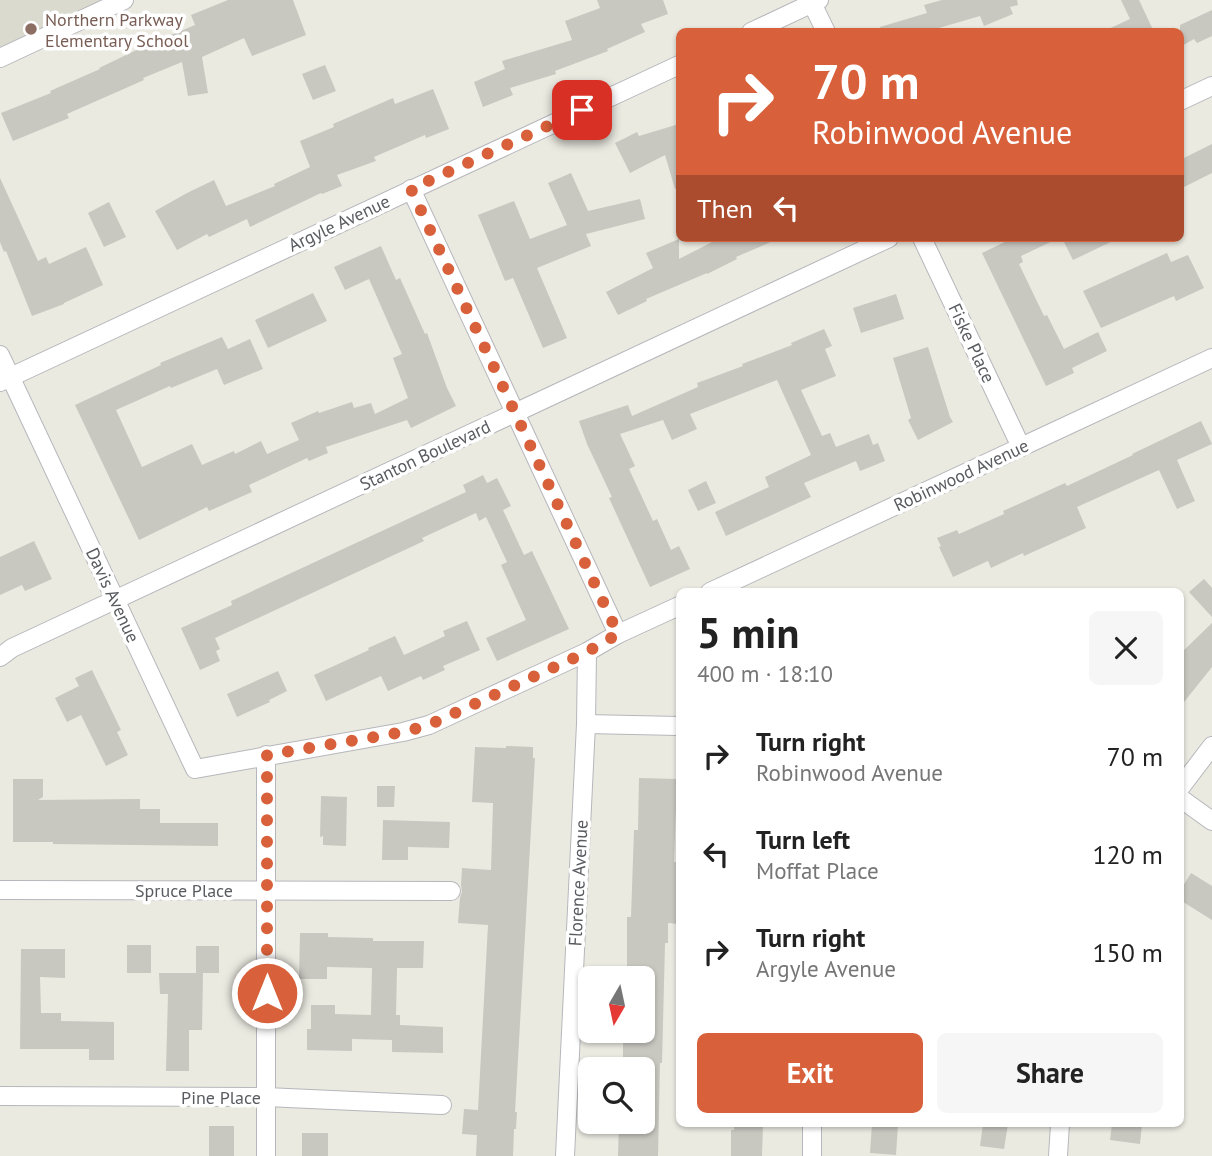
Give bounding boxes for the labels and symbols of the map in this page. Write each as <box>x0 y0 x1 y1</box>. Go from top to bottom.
place label: Northern Parkway Elementary School <box>45 8 189 52</box>
marker: Northern Parkway Elementary School <box>23 21 39 37</box>
pin <box>552 80 612 140</box>
street label: Argyle Avenue <box>284 189 394 257</box>
street label: Fiske Place <box>944 300 1000 386</box>
street label: Stanton Boulevard <box>356 415 494 495</box>
street label: Robinwood Avenue <box>890 434 1032 516</box>
street label: Davis Avenue <box>81 544 145 646</box>
street label: Florence Avenue <box>563 819 593 947</box>
street label: Spruce Place <box>135 879 233 902</box>
position arrow <box>230 956 304 1030</box>
north arrow <box>578 966 654 1043</box>
street label: Pine Place <box>181 1086 261 1109</box>

